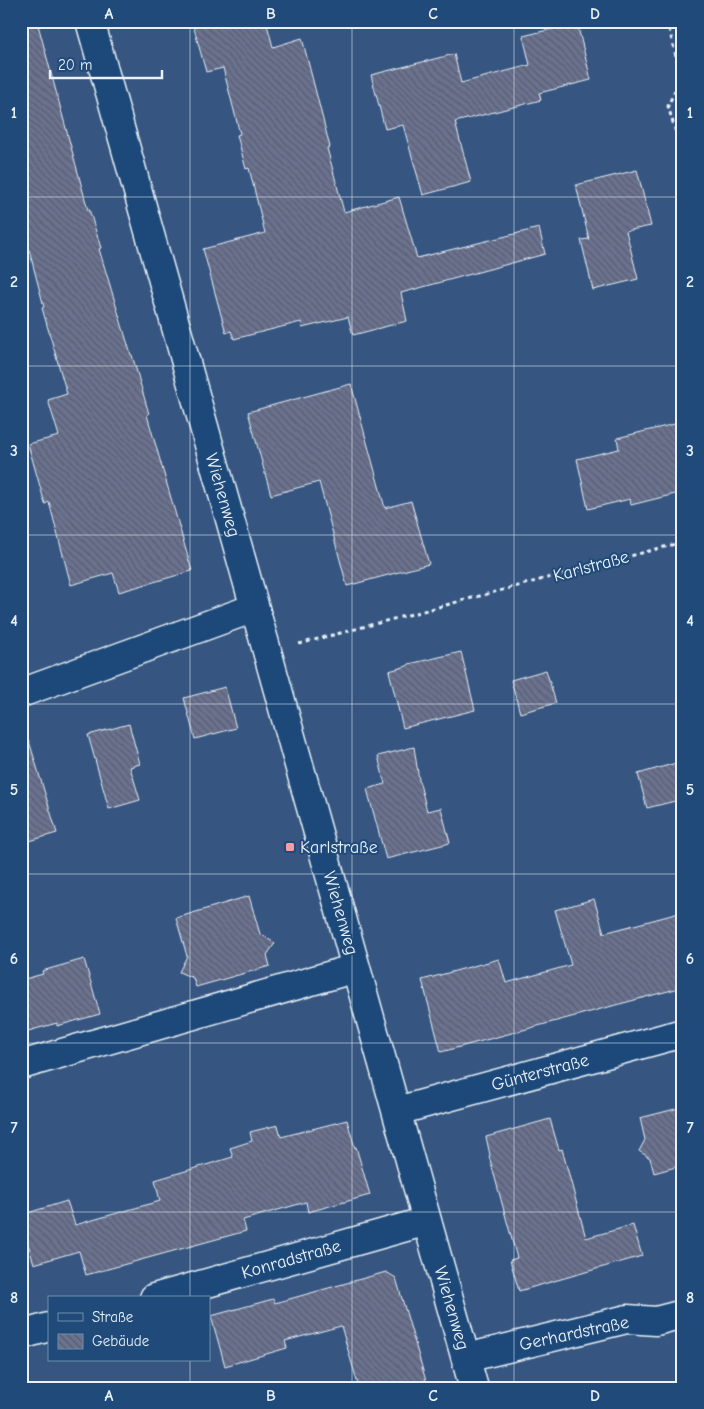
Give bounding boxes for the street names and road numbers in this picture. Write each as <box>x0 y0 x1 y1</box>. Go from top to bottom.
street label: Wiehenweg <box>201 451 245 540</box>
street label: Karlstraße <box>551 546 631 587</box>
street label: Wiehenweg <box>319 869 363 958</box>
street label: Günterstraße <box>489 1049 591 1096</box>
street label: Konradstraße <box>239 1235 343 1284</box>
street label: Wiehenweg <box>430 1264 474 1353</box>
street label: Gerhardstraße <box>517 1312 631 1355</box>

